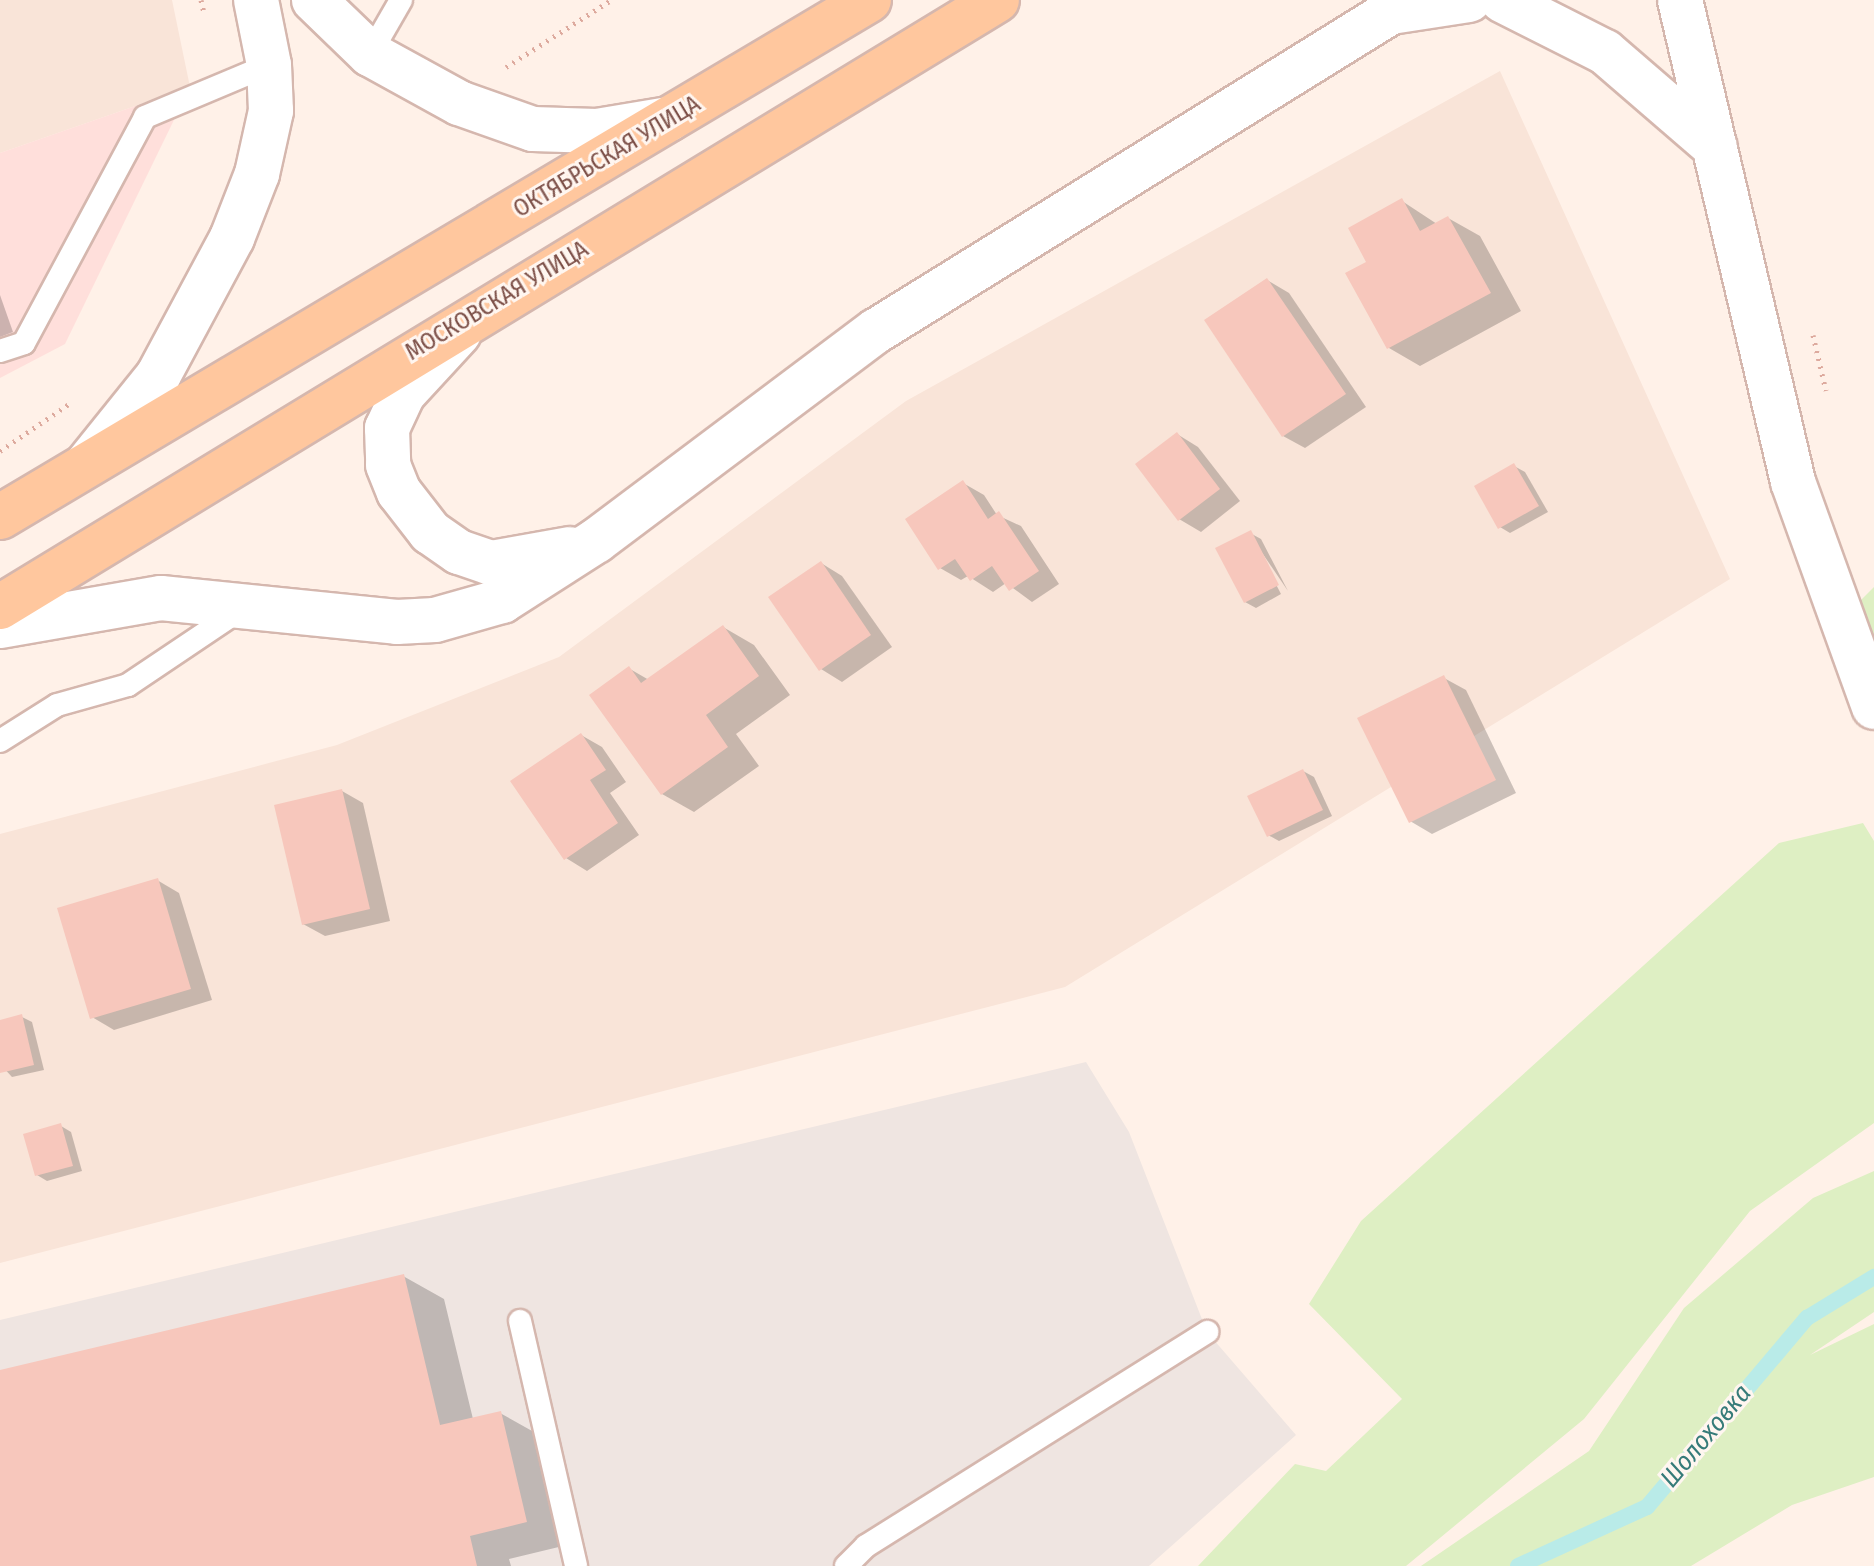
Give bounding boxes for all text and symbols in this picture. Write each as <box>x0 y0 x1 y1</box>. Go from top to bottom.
street label: ОКТЯБРЬСКАЯ УЛИЦА <box>508 90 706 224</box>
street label: МОСКОВСКАЯ УЛИЦА <box>400 235 594 367</box>
water label: Шолоховка <box>1654 1378 1758 1494</box>

